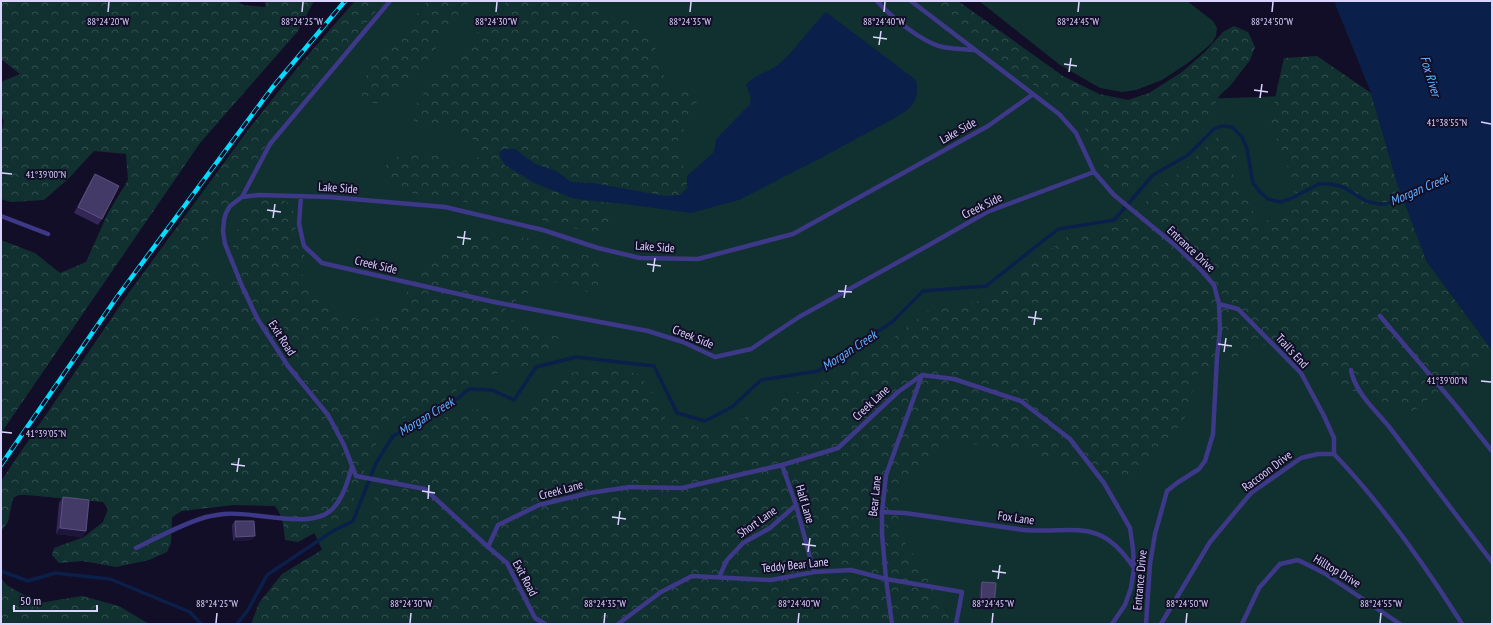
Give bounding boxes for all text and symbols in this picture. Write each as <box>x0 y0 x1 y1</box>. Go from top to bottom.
text: 88°24'20"W <box>87 15 129 28</box>
text: 88°24'25"W <box>281 15 323 28</box>
text: 88°24'30"W <box>475 15 517 28</box>
text: 88°24'35"W <box>669 15 711 28</box>
text: 88°24'40"W <box>863 15 905 28</box>
text: 88°24'45"W <box>1057 15 1099 28</box>
text: 88°24'50"W <box>1251 15 1293 28</box>
water label: Fox River <box>1416 54 1445 101</box>
street label: Lake Side <box>937 114 979 147</box>
text: 41°38'55"N <box>1427 116 1467 129</box>
text: 41°39'00"N <box>26 168 66 181</box>
water label: Morgan Creek <box>1387 169 1453 209</box>
street label: Lake Side <box>318 179 358 196</box>
street label: Creek Side <box>959 189 1005 222</box>
street label: Entrance Drive <box>1164 223 1219 275</box>
street label: Lake Side <box>635 238 675 255</box>
street label: Creek Side <box>353 252 399 277</box>
street label: Exit Road <box>266 317 299 358</box>
street label: Creek Side <box>670 321 716 352</box>
water label: Morgan Creek <box>819 325 881 374</box>
street label: Trail's End <box>1273 330 1312 371</box>
text: 41°39'00"N <box>1427 374 1467 387</box>
street label: Creek Lane <box>849 382 892 424</box>
water label: Morgan Creek <box>395 392 459 440</box>
text: 41°39'05"N <box>26 427 66 440</box>
street label: Raccoon Drive <box>1239 447 1295 494</box>
street label: Bear Lane <box>865 475 884 517</box>
street label: Creek Lane <box>537 476 585 503</box>
street label: Half Lane <box>793 483 818 525</box>
street label: Short Lane <box>734 503 779 541</box>
street label: Fox Lane <box>997 508 1035 528</box>
street label: Entrance Drive <box>1129 549 1150 611</box>
street label: Hilltop Drive <box>1311 551 1364 591</box>
street label: Teddy Bear Lane <box>761 554 829 575</box>
street label: Exit Road <box>510 557 541 599</box>
scale bar <box>14 587 97 613</box>
text: 50 m <box>20 593 41 608</box>
text: 88°24'25"W <box>196 597 238 610</box>
text: 88°24'30"W <box>390 597 432 610</box>
text: 88°24'35"W <box>584 597 626 610</box>
text: 88°24'40"W <box>778 597 820 610</box>
text: 88°24'45"W <box>972 597 1014 610</box>
text: 88°24'50"W <box>1166 597 1208 610</box>
text: 88°24'55"W <box>1360 597 1402 610</box>

